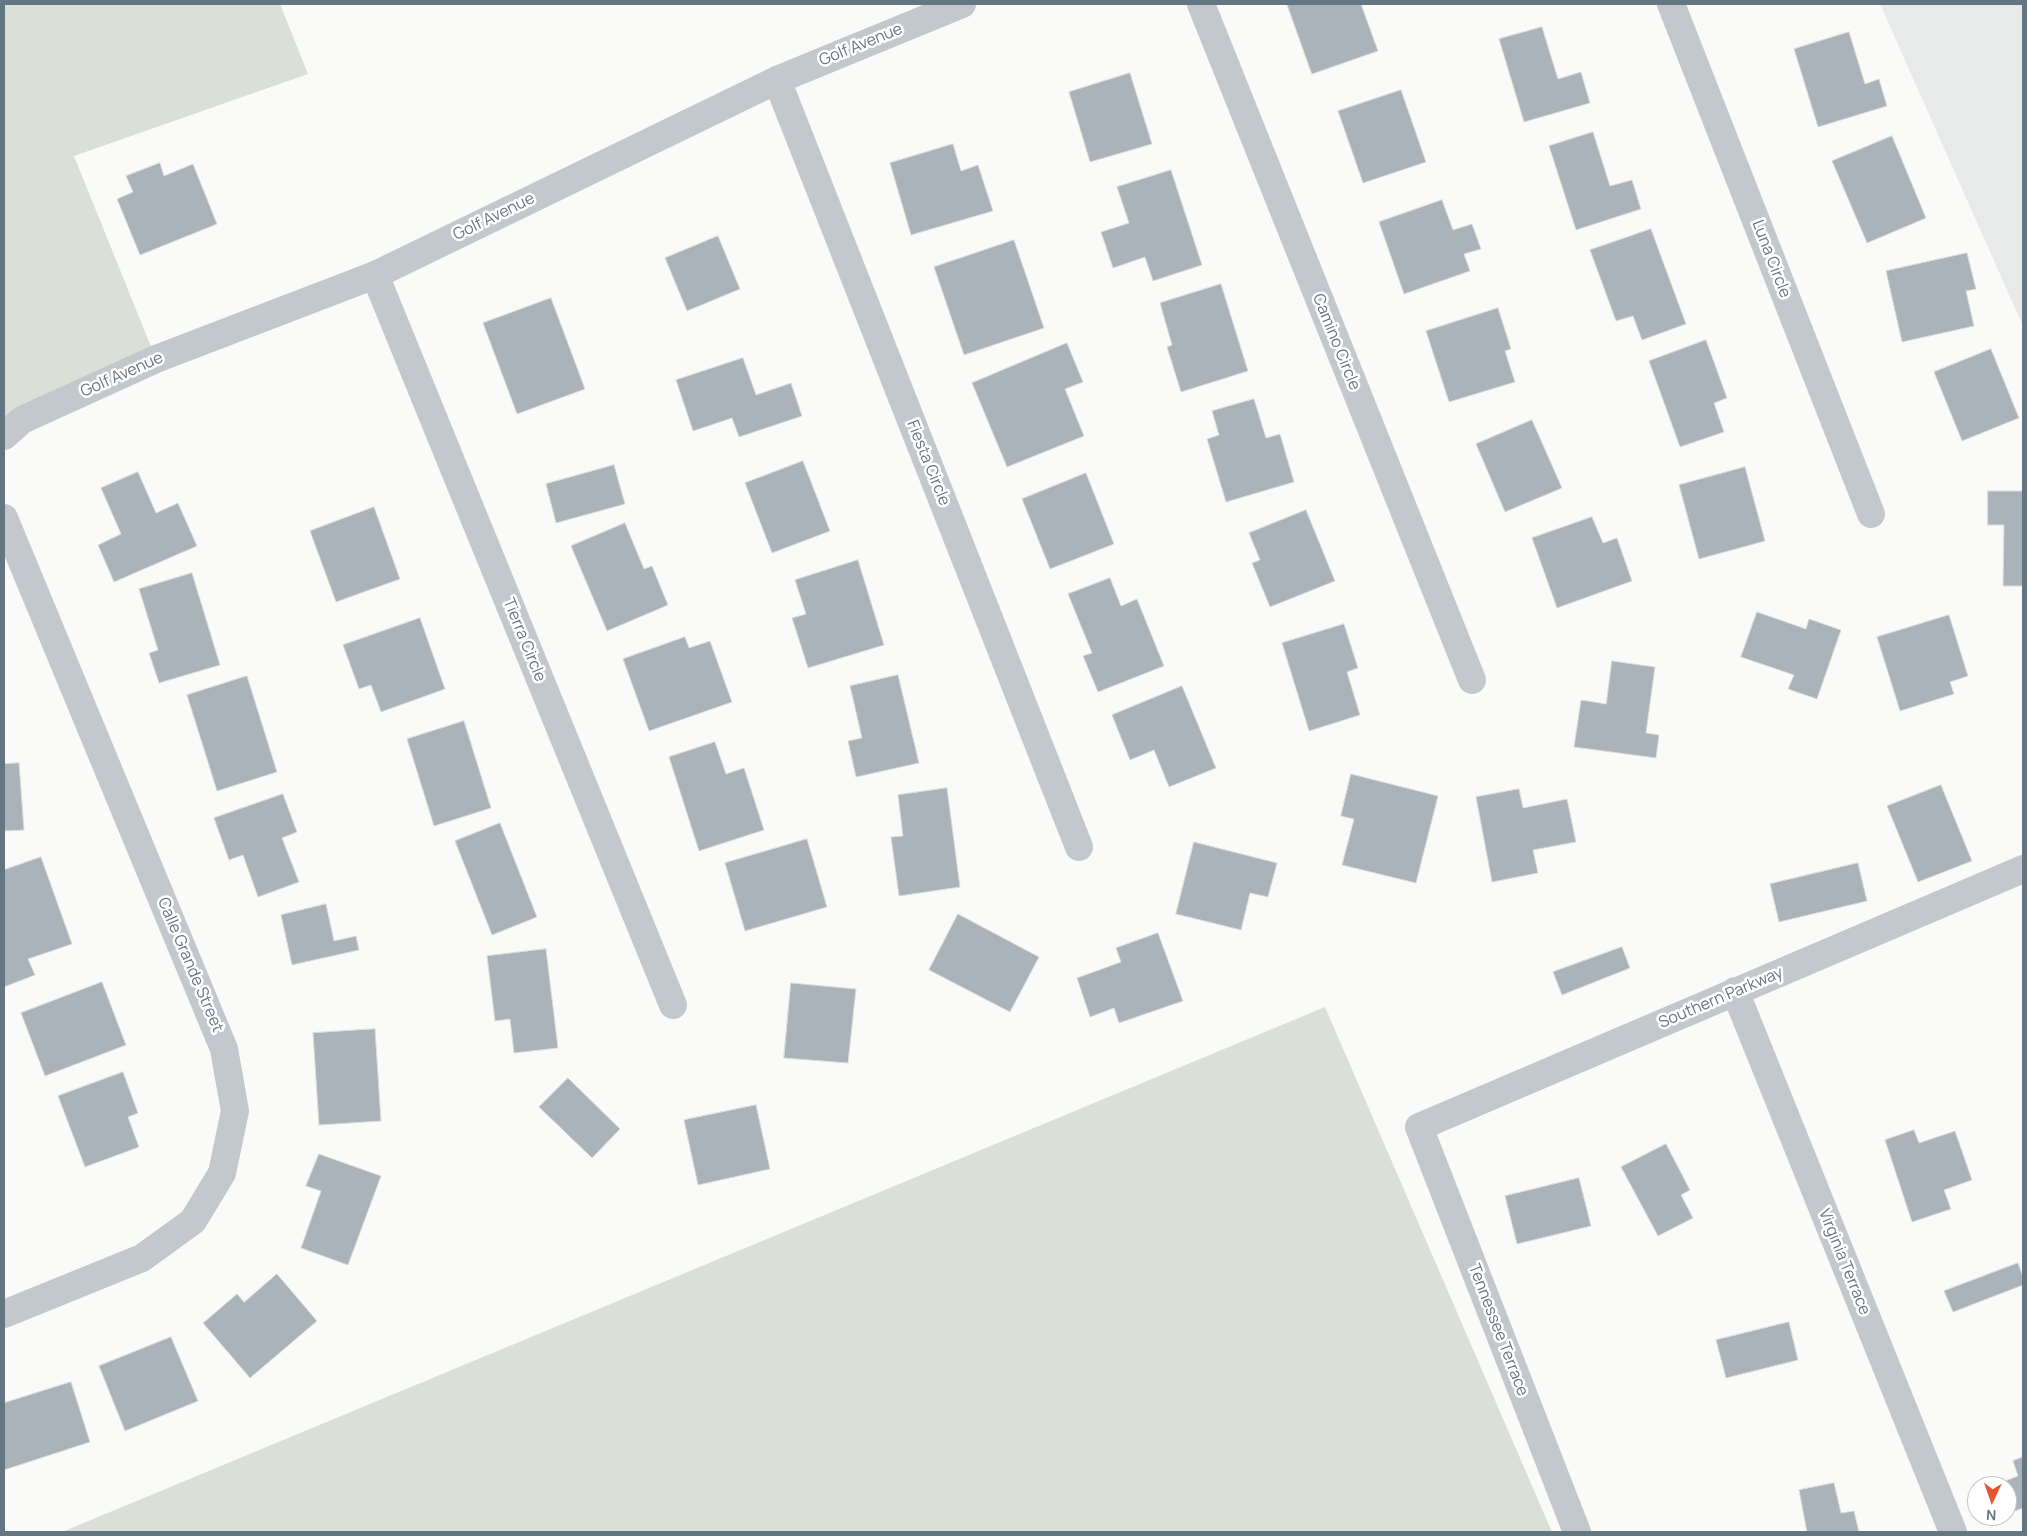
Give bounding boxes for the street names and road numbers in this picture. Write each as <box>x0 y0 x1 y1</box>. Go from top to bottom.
street label: Golf Avenue <box>817 20 905 70</box>
street label: Golf Avenue <box>450 189 538 245</box>
street label: Luna Circle <box>1747 217 1795 301</box>
street label: Camino Circle <box>1308 291 1364 393</box>
street label: Golf Avenue <box>78 348 166 402</box>
street label: Fiesta Circle <box>902 417 954 509</box>
street label: Tierra Circle <box>499 595 549 685</box>
street label: Calle Grande Street <box>153 895 227 1035</box>
street label: Southern Parkway <box>1656 963 1786 1033</box>
street label: Virginia Terrace <box>1814 1206 1874 1318</box>
street label: Tennessee Terrace <box>1464 1261 1532 1399</box>

